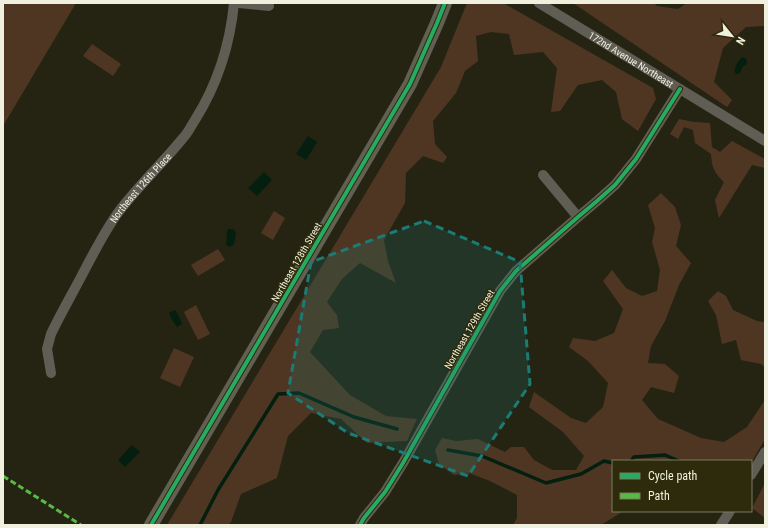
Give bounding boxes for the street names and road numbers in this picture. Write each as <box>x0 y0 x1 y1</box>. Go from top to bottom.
street label: 172nd Avenue Northeast <box>586 30 675 90</box>
street label: Northeast 126th Place <box>108 151 174 225</box>
street label: Northeast 128th Street <box>269 221 324 304</box>
street label: Northeast 129th Street <box>442 288 497 371</box>

